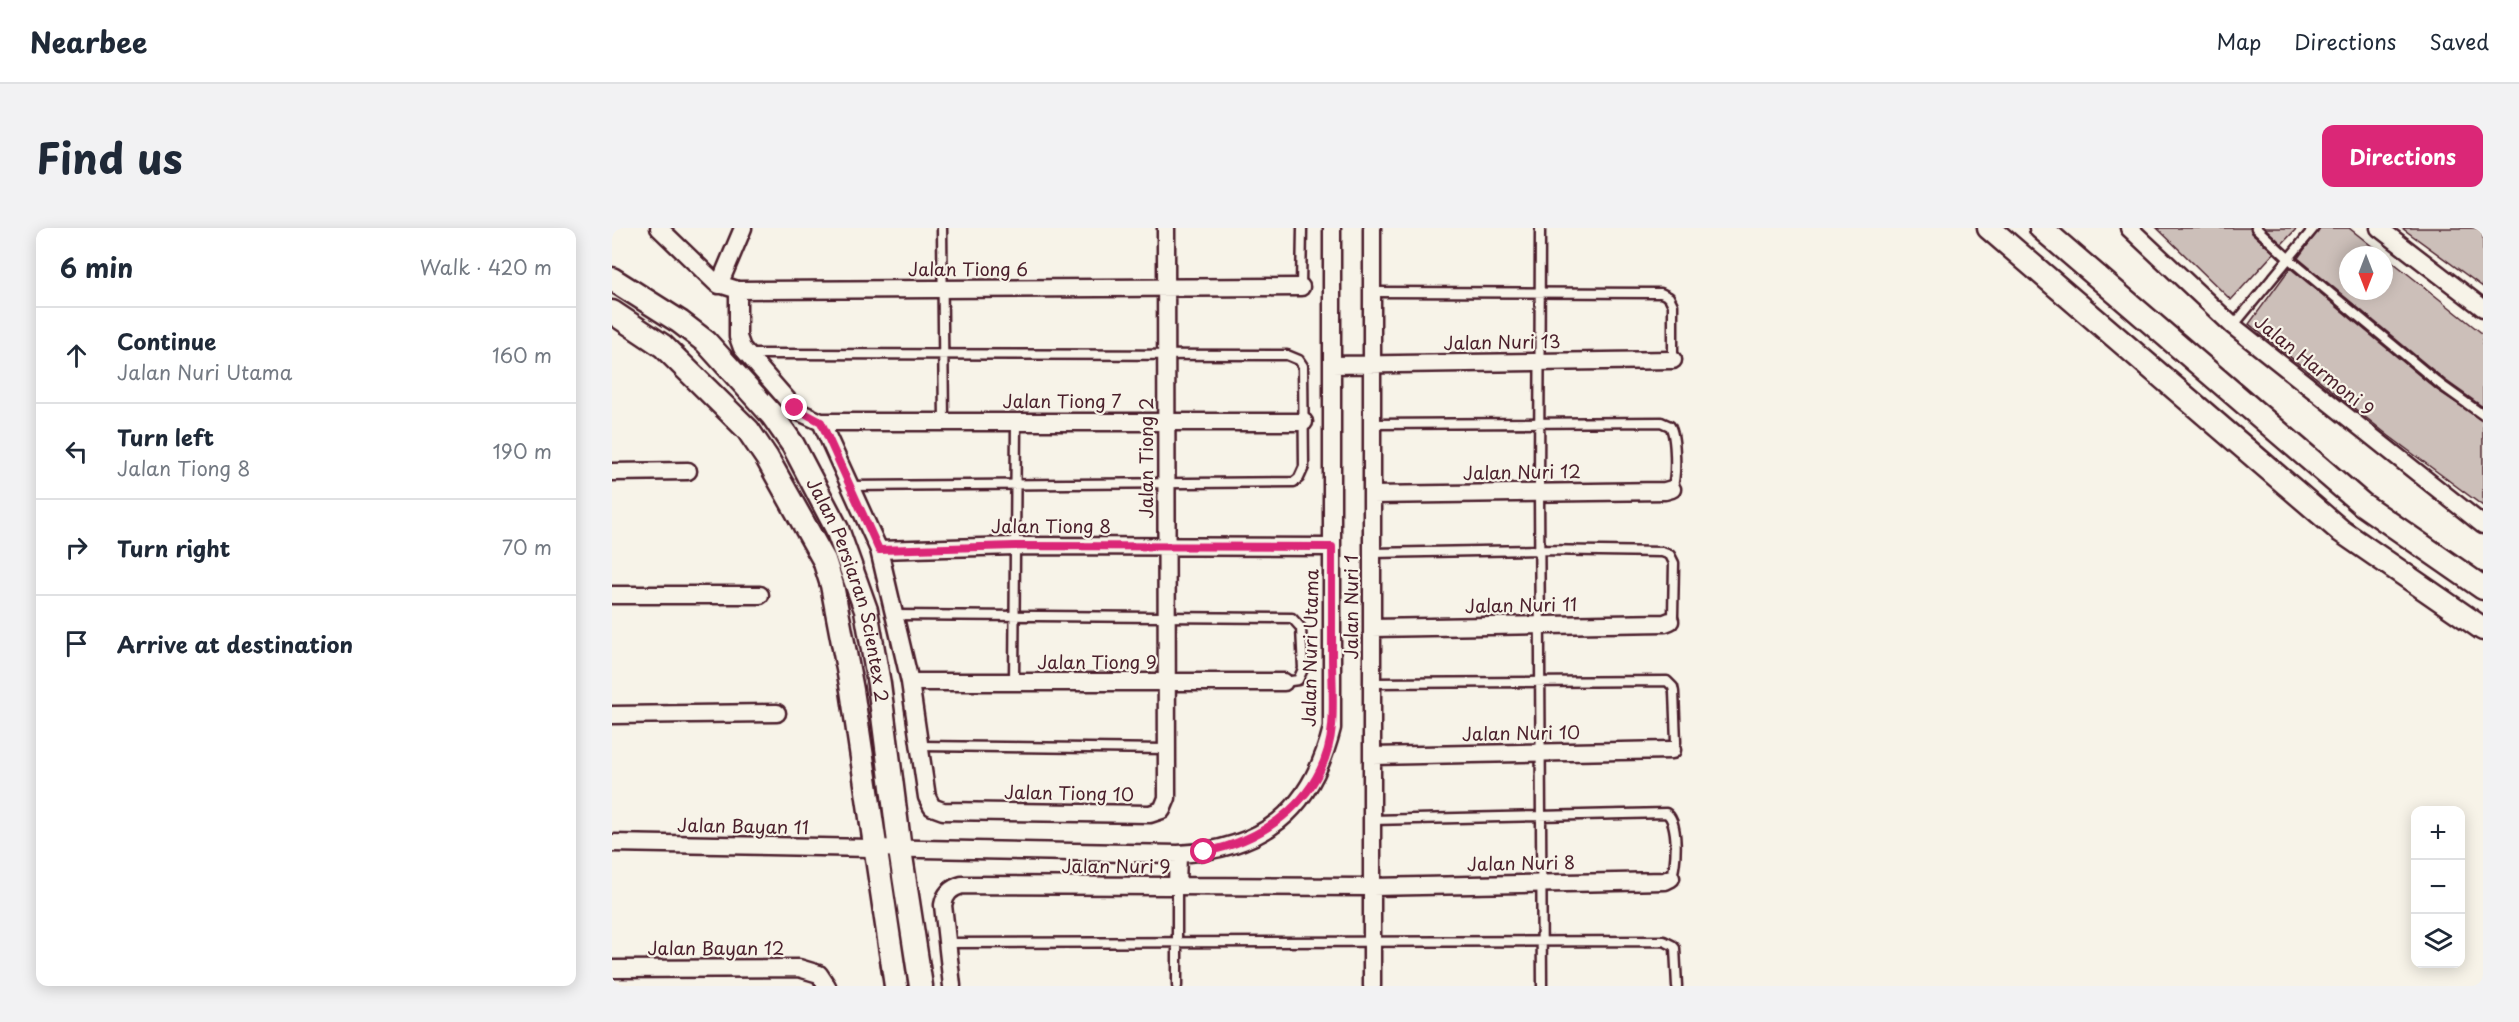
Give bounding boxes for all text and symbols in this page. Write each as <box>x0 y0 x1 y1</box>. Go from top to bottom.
text: Nearbee <box>30 20 147 63</box>
text: Map <box>2216 25 2261 57</box>
text: Directions <box>2294 25 2396 57</box>
text: Saved <box>2429 25 2489 57</box>
text: Find us <box>36 125 183 188</box>
button: Directions <box>2322 125 2483 187</box>
north arrow <box>2339 246 2393 300</box>
text: 6 min <box>60 248 133 287</box>
text: Walk · 420 m <box>420 252 552 282</box>
street label: Jalan Tiong 6 <box>908 255 1028 282</box>
street label: Jalan Harmoni 9 <box>2249 308 2381 422</box>
text: Continue <box>117 324 216 357</box>
street label: Jalan Nuri 13 <box>1443 327 1561 356</box>
icon: ahead <box>60 339 93 372</box>
text: 160 m <box>492 340 552 370</box>
text: Jalan Nuri Utama <box>117 357 292 387</box>
street label: Jalan Tiong 7 <box>1003 387 1121 414</box>
route end <box>781 394 807 420</box>
street label: Jalan Tiong 2 <box>1132 398 1159 518</box>
text: Turn left <box>117 420 214 453</box>
icon: left <box>60 435 93 468</box>
text: 190 m <box>493 436 552 466</box>
text: Jalan Tiong 8 <box>117 453 250 483</box>
street label: Jalan Nuri 12 <box>1463 457 1581 486</box>
street label: Jalan Persiaran Scientex 2 <box>800 473 896 704</box>
street label: Jalan Tiong 8 <box>991 512 1111 539</box>
icon: right <box>60 531 93 564</box>
text: Turn right <box>117 531 230 564</box>
text: 70 m <box>502 532 552 562</box>
street label: Jalan Nuri 1 <box>1337 555 1364 659</box>
street label: Jalan Nuri Utama <box>1295 568 1324 727</box>
street label: Jalan Nuri 11 <box>1465 590 1577 619</box>
icon: arrive <box>60 627 93 660</box>
text: Arrive at destination <box>117 627 353 660</box>
street label: Jalan Tiong 9 <box>1037 648 1157 675</box>
street label: Jalan Nuri 10 <box>1462 718 1580 747</box>
street label: Jalan Tiong 10 <box>1004 778 1134 807</box>
map controls <box>2411 806 2465 968</box>
button: + <box>2411 806 2465 860</box>
street label: Jalan Bayan 11 <box>677 811 809 840</box>
route start <box>1190 838 1216 864</box>
street label: Jalan Nuri 8 <box>1467 848 1575 877</box>
street label: Jalan Nuri 9 <box>1061 852 1171 879</box>
button: − <box>2411 860 2465 914</box>
button: layers <box>2411 914 2465 968</box>
street label: Jalan Bayan 12 <box>647 934 785 961</box>

